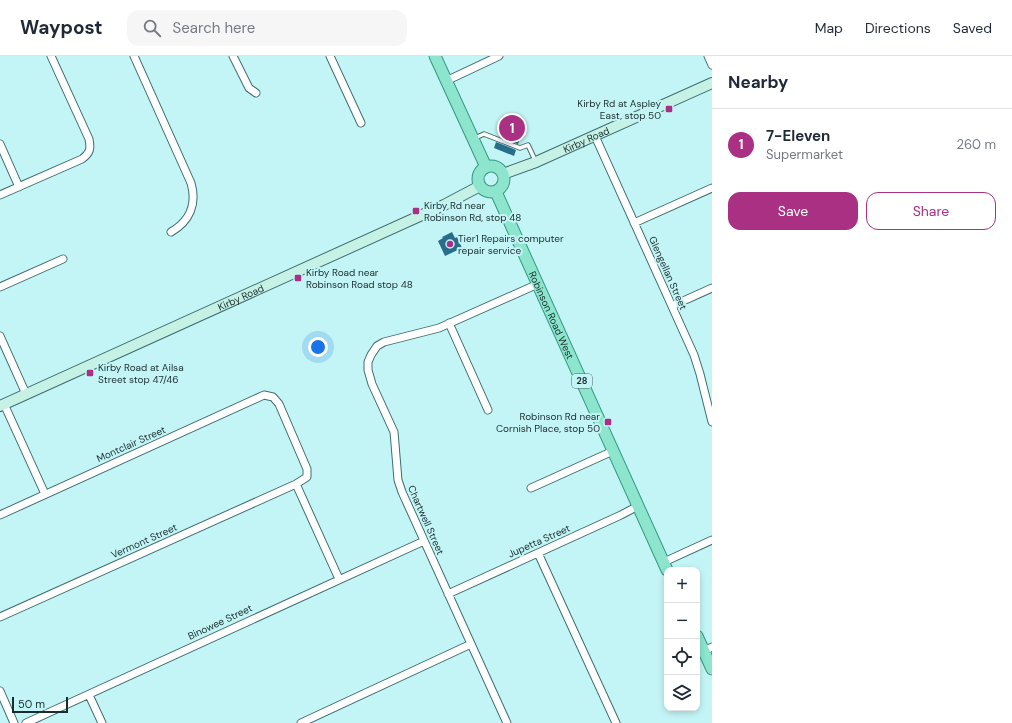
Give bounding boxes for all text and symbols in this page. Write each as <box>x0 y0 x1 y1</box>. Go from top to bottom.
search box <box>127 10 407 46</box>
text: Waypost <box>20 15 103 40</box>
icon: search <box>141 17 163 39</box>
text: Search here <box>173 18 255 38</box>
text: Map <box>815 19 843 37</box>
text: Directions <box>865 19 931 37</box>
text: Saved <box>953 19 992 37</box>
text: Nearby <box>728 71 788 93</box>
place label: Kirby Rd at Aspley East, stop 50 <box>577 97 661 122</box>
marker: Kirby Rd at Aspley East, stop 50 <box>664 104 674 114</box>
pin: 1 <box>499 113 525 143</box>
street label: Kirby Road <box>561 123 611 156</box>
text: 7-Eleven <box>766 126 830 146</box>
text: 1 <box>739 136 743 153</box>
text: 260 m <box>956 136 996 153</box>
text: Supermarket <box>766 146 843 163</box>
button: Save <box>728 192 858 230</box>
button: Share <box>866 192 996 230</box>
place label: Kirby Rd near Robinson Rd, stop 48 <box>424 199 521 224</box>
marker: Kirby Rd near Robinson Rd, stop 48 <box>411 206 421 216</box>
place label: Tier1 Repairs computer repair service <box>458 232 564 257</box>
street label: Glengellan Street <box>646 234 690 312</box>
marker: Tier1 Repairs computer repair service <box>445 239 455 249</box>
place label: Kirby Road near Robinson Road stop 48 <box>306 266 413 291</box>
street label: Robinson Road West <box>526 269 577 361</box>
marker: Kirby Road near Robinson Road stop 48 <box>293 273 303 283</box>
street label: Kirby Road <box>215 281 266 313</box>
your location <box>308 337 328 357</box>
place label: Kirby Road at Ailsa Street stop 47/46 <box>98 361 184 386</box>
marker: Kirby Road at Ailsa Street stop 47/46 <box>85 368 95 378</box>
road number: 28 <box>572 374 592 388</box>
place label: Robinson Rd near Cornish Place, stop 50 <box>496 410 600 435</box>
marker: Robinson Rd near Cornish Place, stop 50 <box>603 417 613 427</box>
street label: Montclair Street <box>94 423 168 465</box>
street label: Chartwell Street <box>405 483 447 557</box>
street label: Vermont Street <box>109 521 179 561</box>
street label: Jupetta Street <box>506 521 572 561</box>
map controls <box>664 567 700 711</box>
button: + <box>664 567 700 603</box>
street label: Binowee Street <box>186 601 254 643</box>
button: − <box>664 603 700 639</box>
button: locate <box>664 639 700 675</box>
button: layers <box>664 675 700 711</box>
scale bar <box>12 695 68 714</box>
text: 50 m <box>18 697 45 711</box>

